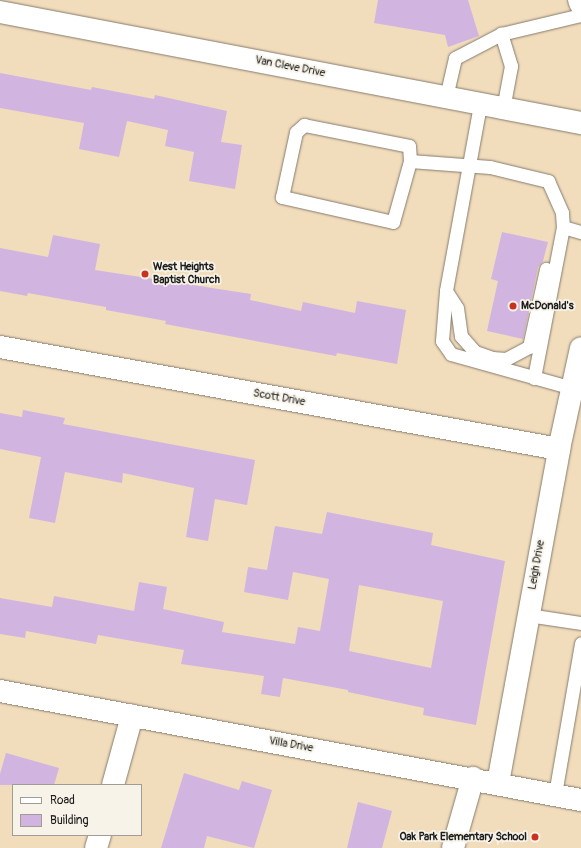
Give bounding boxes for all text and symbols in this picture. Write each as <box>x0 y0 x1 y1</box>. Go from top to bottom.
street label: Van Cleve Drive <box>254 54 326 80</box>
place label: West Heights Baptist Church <box>153 261 220 287</box>
marker: West Heights Baptist Church <box>140 269 150 279</box>
place label: McDonald's <box>521 299 574 313</box>
marker: McDonald's <box>508 301 518 311</box>
street label: Scott Drive <box>252 387 306 409</box>
street label: Leigh Drive <box>526 539 548 591</box>
street label: Villa Drive <box>268 735 314 755</box>
legend <box>12 784 142 836</box>
text: Road <box>50 793 75 808</box>
text: Building <box>50 813 89 828</box>
place label: Oak Park Elementary School <box>399 830 527 844</box>
marker: Oak Park Elementary School <box>530 832 540 842</box>

